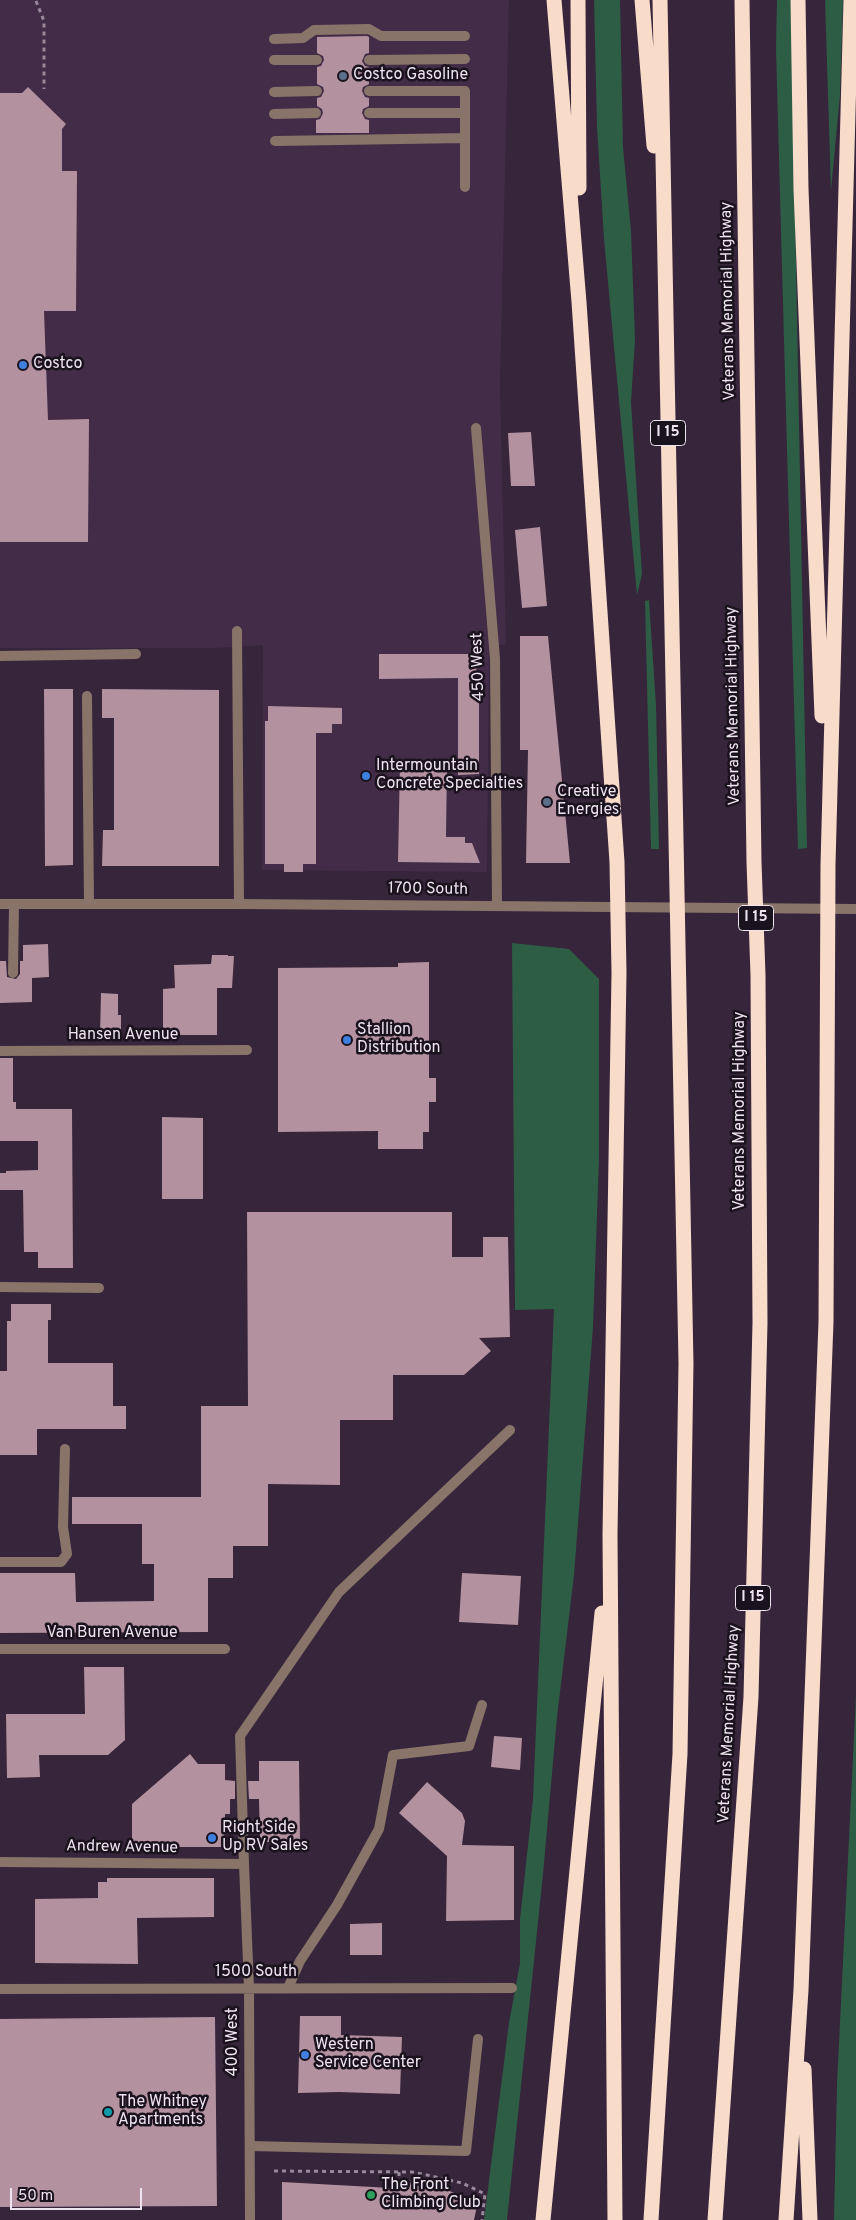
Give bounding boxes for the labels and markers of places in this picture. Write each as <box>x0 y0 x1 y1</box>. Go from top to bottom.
place label: Costco Gasoline <box>353 66 468 86</box>
marker: Costco Gasoline <box>337 70 349 82</box>
place label: Costco <box>33 355 82 375</box>
marker: Costco <box>17 359 29 371</box>
place label: Intermountain Concrete Specialties <box>376 757 523 795</box>
marker: Intermountain Concrete Specialties <box>360 770 372 782</box>
place label: Creative Energies <box>557 783 619 821</box>
marker: Creative Energies <box>541 796 553 808</box>
place label: Stallion Distribution <box>357 1021 441 1059</box>
marker: Stallion Distribution <box>341 1034 353 1046</box>
place label: Right Side Up RV Sales <box>222 1819 308 1857</box>
marker: Right Side Up RV Sales <box>206 1832 218 1844</box>
place label: Western Service Center <box>315 2036 421 2074</box>
marker: Western Service Center <box>299 2049 311 2061</box>
place label: The Whitney Apartments <box>118 2093 207 2131</box>
marker: The Whitney Apartments <box>102 2106 114 2118</box>
place label: The Front Climbing Club <box>381 2176 481 2214</box>
marker: The Front Climbing Club <box>365 2189 377 2201</box>

